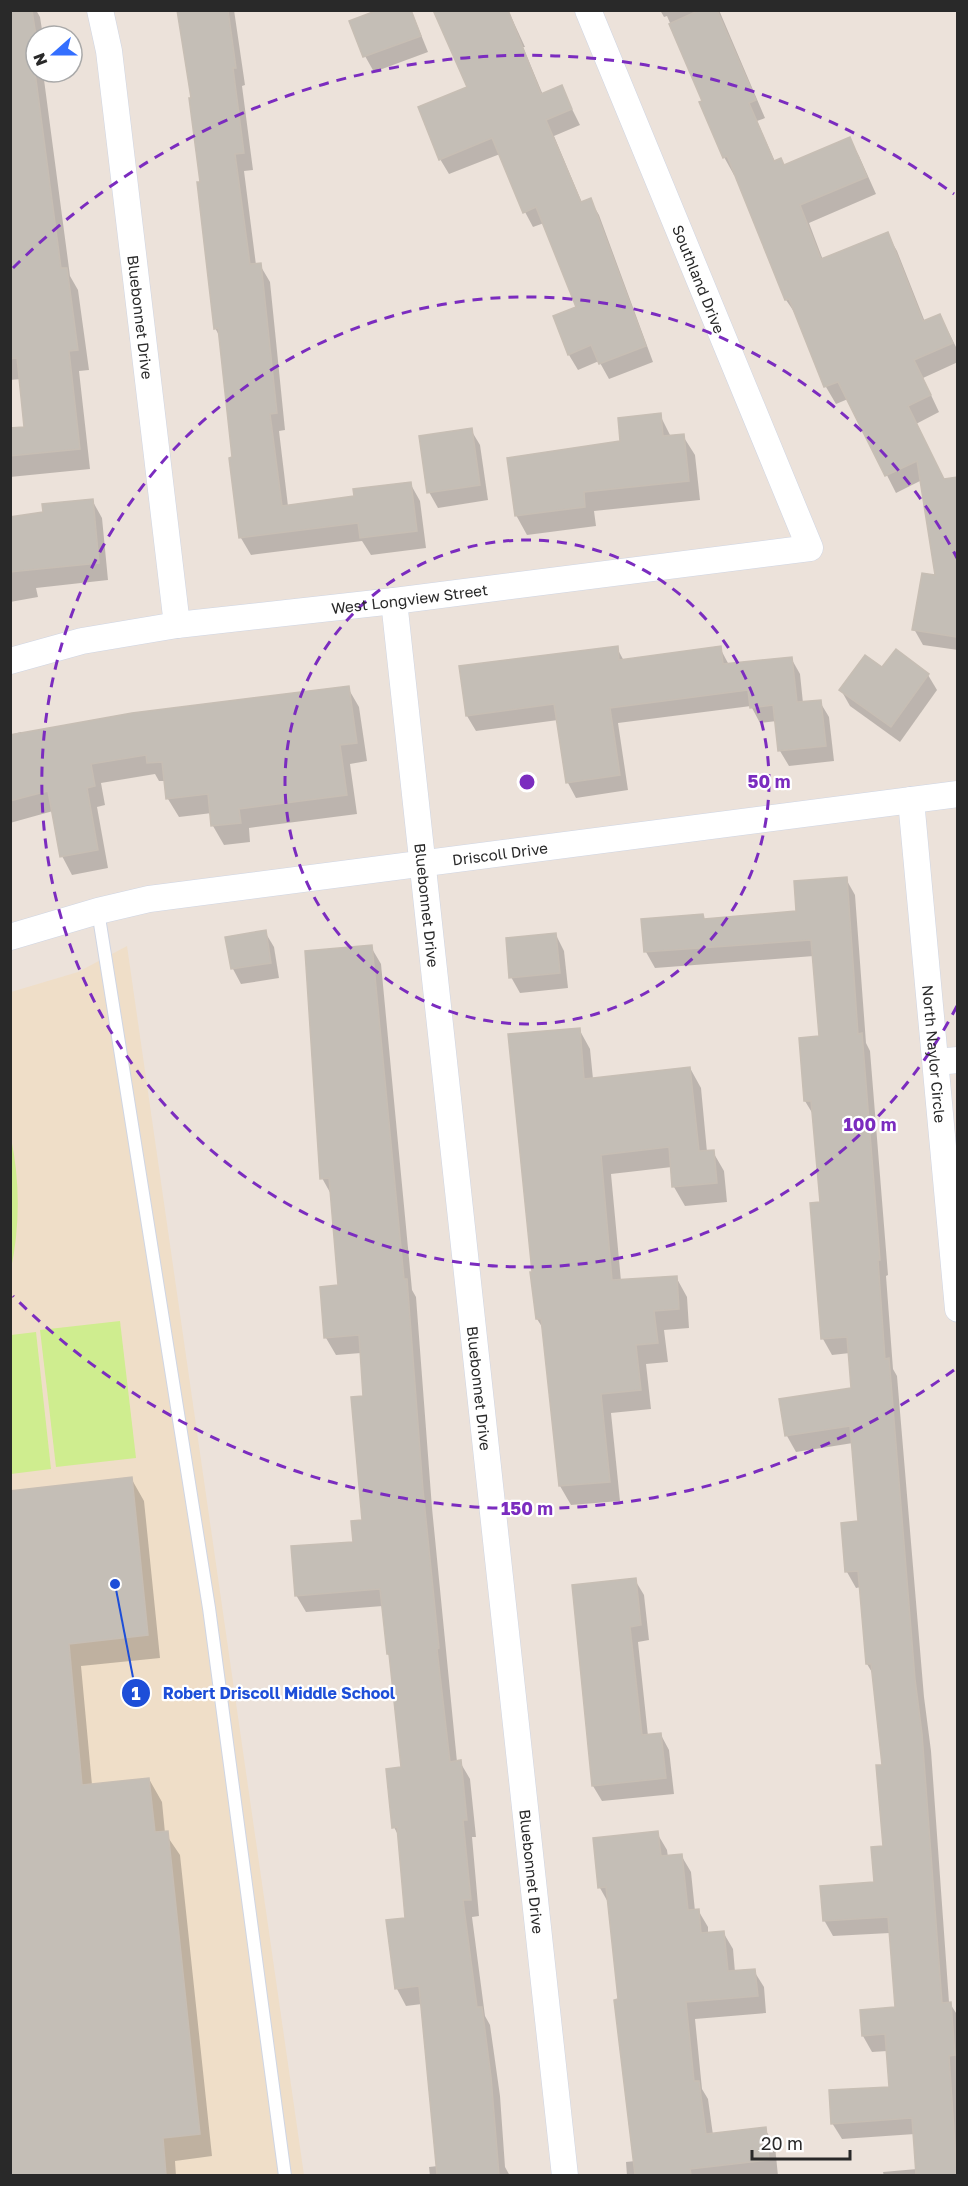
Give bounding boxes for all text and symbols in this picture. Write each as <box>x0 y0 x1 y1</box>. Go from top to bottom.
north arrow <box>24 24 84 84</box>
text: N <box>28 50 52 69</box>
street label: Southland Drive <box>669 222 729 336</box>
street label: Bluebonnet Drive <box>124 254 157 381</box>
street label: West Longview Street <box>330 580 489 617</box>
text: 50 m <box>748 770 790 792</box>
centre of rings <box>517 772 537 792</box>
street label: Driscoll Drive <box>451 838 549 869</box>
street label: Bluebonnet Drive <box>411 842 443 969</box>
street label: North Naylor Circle <box>919 984 950 1124</box>
text: 100 m <box>844 1113 896 1135</box>
street label: Bluebonnet Drive <box>464 1325 495 1452</box>
text: 150 m <box>501 1497 553 1519</box>
callout: Robert Driscoll Middle School <box>121 1676 407 1710</box>
text: 1 <box>131 1682 141 1704</box>
text: Robert Driscoll Middle School <box>163 1683 396 1703</box>
street label: Bluebonnet Drive <box>516 1808 548 1935</box>
scale bar <box>752 2123 850 2161</box>
text: 20 m <box>761 2132 803 2154</box>

